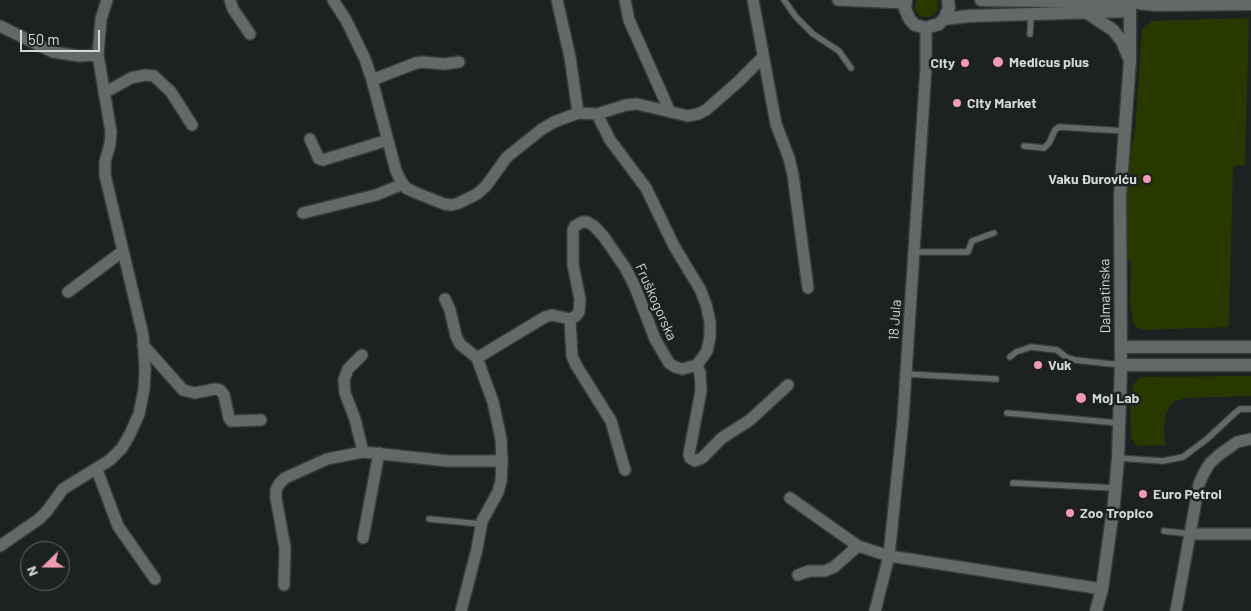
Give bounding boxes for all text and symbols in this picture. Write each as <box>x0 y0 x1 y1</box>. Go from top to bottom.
scale bar <box>22 20 102 52</box>
text: 50 m <box>28 30 60 48</box>
place label: Medicus plus <box>1009 54 1089 70</box>
place label: City <box>931 55 955 71</box>
marker: Medicus plus <box>991 55 1005 69</box>
marker: City <box>959 57 971 69</box>
place label: City Market <box>967 95 1037 111</box>
marker: City Market <box>951 97 963 109</box>
place label: Vaku Đuroviću <box>1048 171 1137 187</box>
marker: Vaku Đuroviću <box>1141 173 1153 185</box>
street label: Dalmatinska <box>1096 259 1114 333</box>
street label: Fruškogorska <box>632 261 680 343</box>
street label: 18 Jula <box>885 299 905 341</box>
place label: Vuk <box>1048 357 1072 373</box>
marker: Vuk <box>1032 359 1044 371</box>
place label: Moj Lab <box>1092 390 1139 406</box>
marker: Moj Lab <box>1074 391 1088 405</box>
place label: Euro Petrol <box>1153 486 1222 502</box>
marker: Euro Petrol <box>1137 488 1149 500</box>
place label: Zoo Tropico <box>1080 505 1153 521</box>
marker: Zoo Tropico <box>1064 507 1076 519</box>
north arrow <box>20 541 70 591</box>
text: N <box>22 564 41 579</box>

